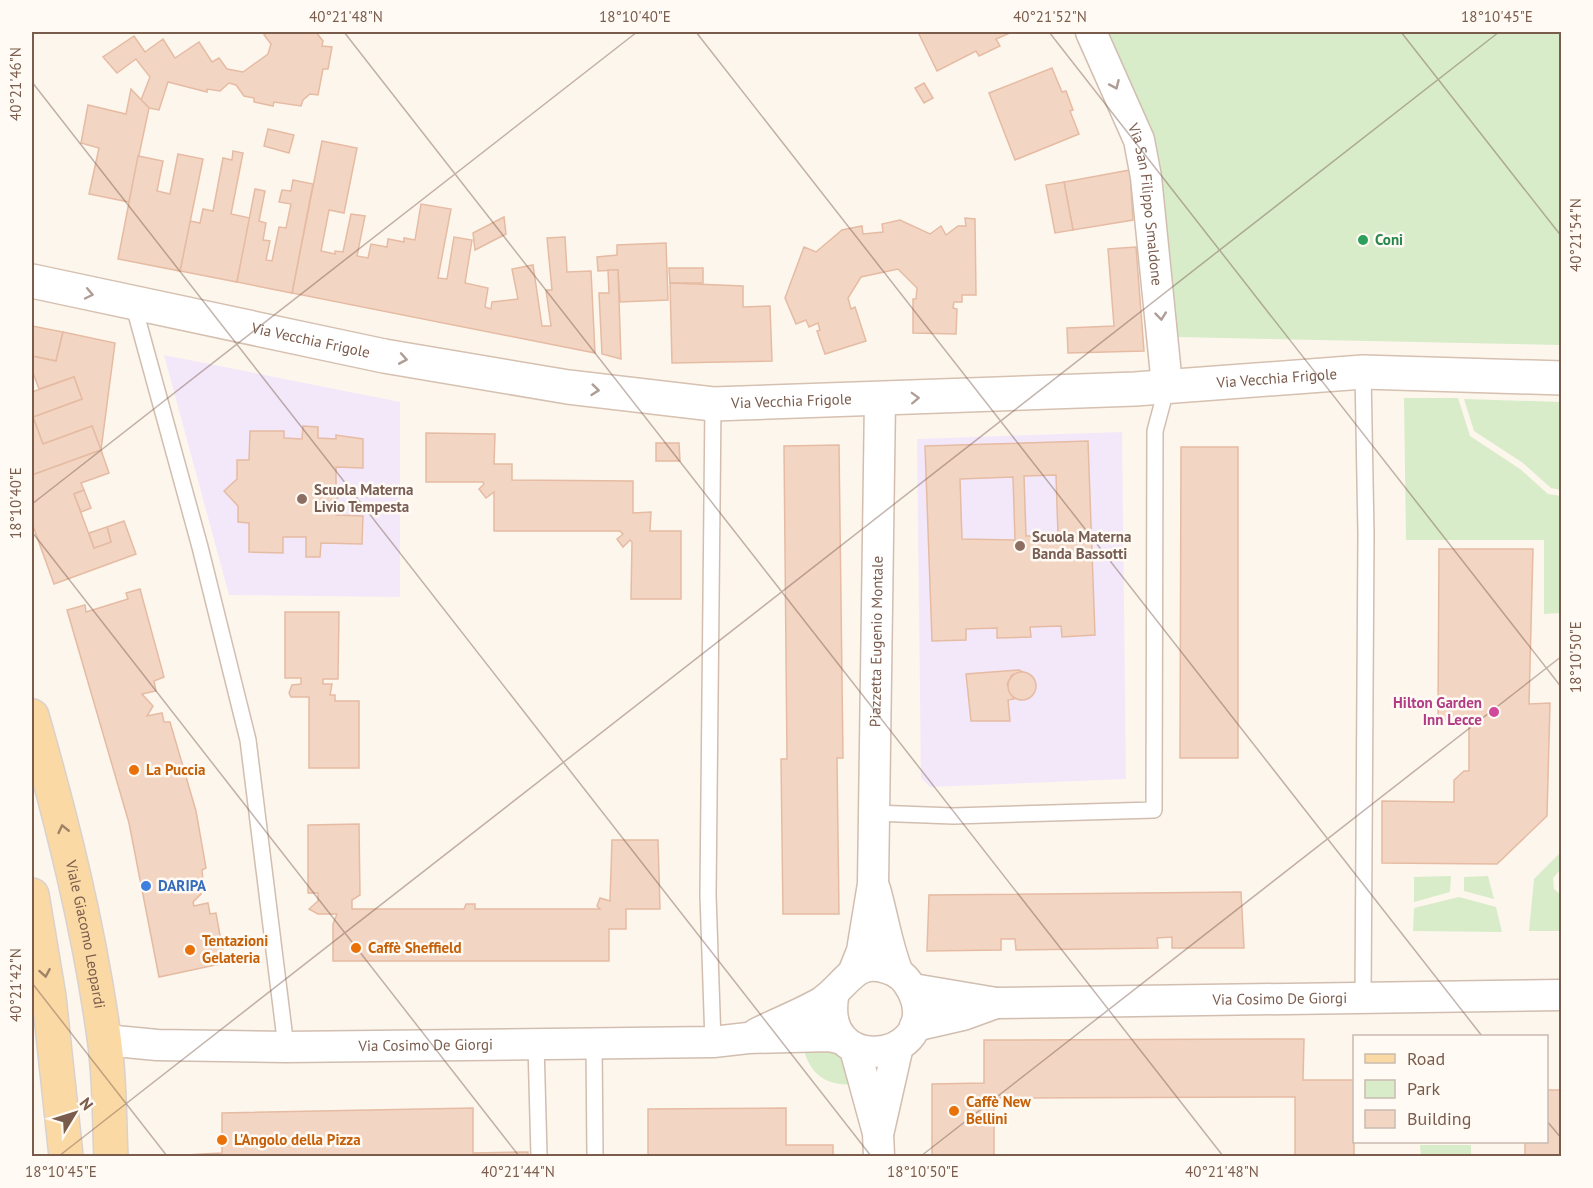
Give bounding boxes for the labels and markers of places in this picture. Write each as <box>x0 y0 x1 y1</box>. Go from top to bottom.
place label: Coni <box>1375 230 1403 249</box>
marker: Coni <box>1356 233 1370 247</box>
place label: Scuola Materna Livio Tempesta <box>314 480 413 516</box>
marker: Scuola Materna Livio Tempesta <box>295 492 309 506</box>
place label: Scuola Materna Banda Bassotti <box>1032 527 1131 563</box>
marker: Scuola Materna Banda Bassotti <box>1013 539 1027 553</box>
place label: Hilton Garden Inn Lecce <box>1393 693 1482 729</box>
marker: Hilton Garden Inn Lecce <box>1487 705 1501 719</box>
place label: La Puccia <box>146 760 205 779</box>
marker: La Puccia <box>127 763 141 777</box>
place label: DARIPA <box>158 876 207 895</box>
marker: DARIPA <box>139 879 153 893</box>
place label: Tentazioni Gelateria <box>202 931 268 967</box>
place label: Caffè Sheffield <box>368 938 462 957</box>
marker: Caffè Sheffield <box>349 941 363 955</box>
marker: Tentazioni Gelateria <box>183 943 197 957</box>
place label: Caffè New Bellini <box>966 1092 1031 1128</box>
marker: Caffè New Bellini <box>947 1104 961 1118</box>
place label: L'Angolo della Pizza <box>234 1130 361 1149</box>
marker: L'Angolo della Pizza <box>215 1133 229 1147</box>

